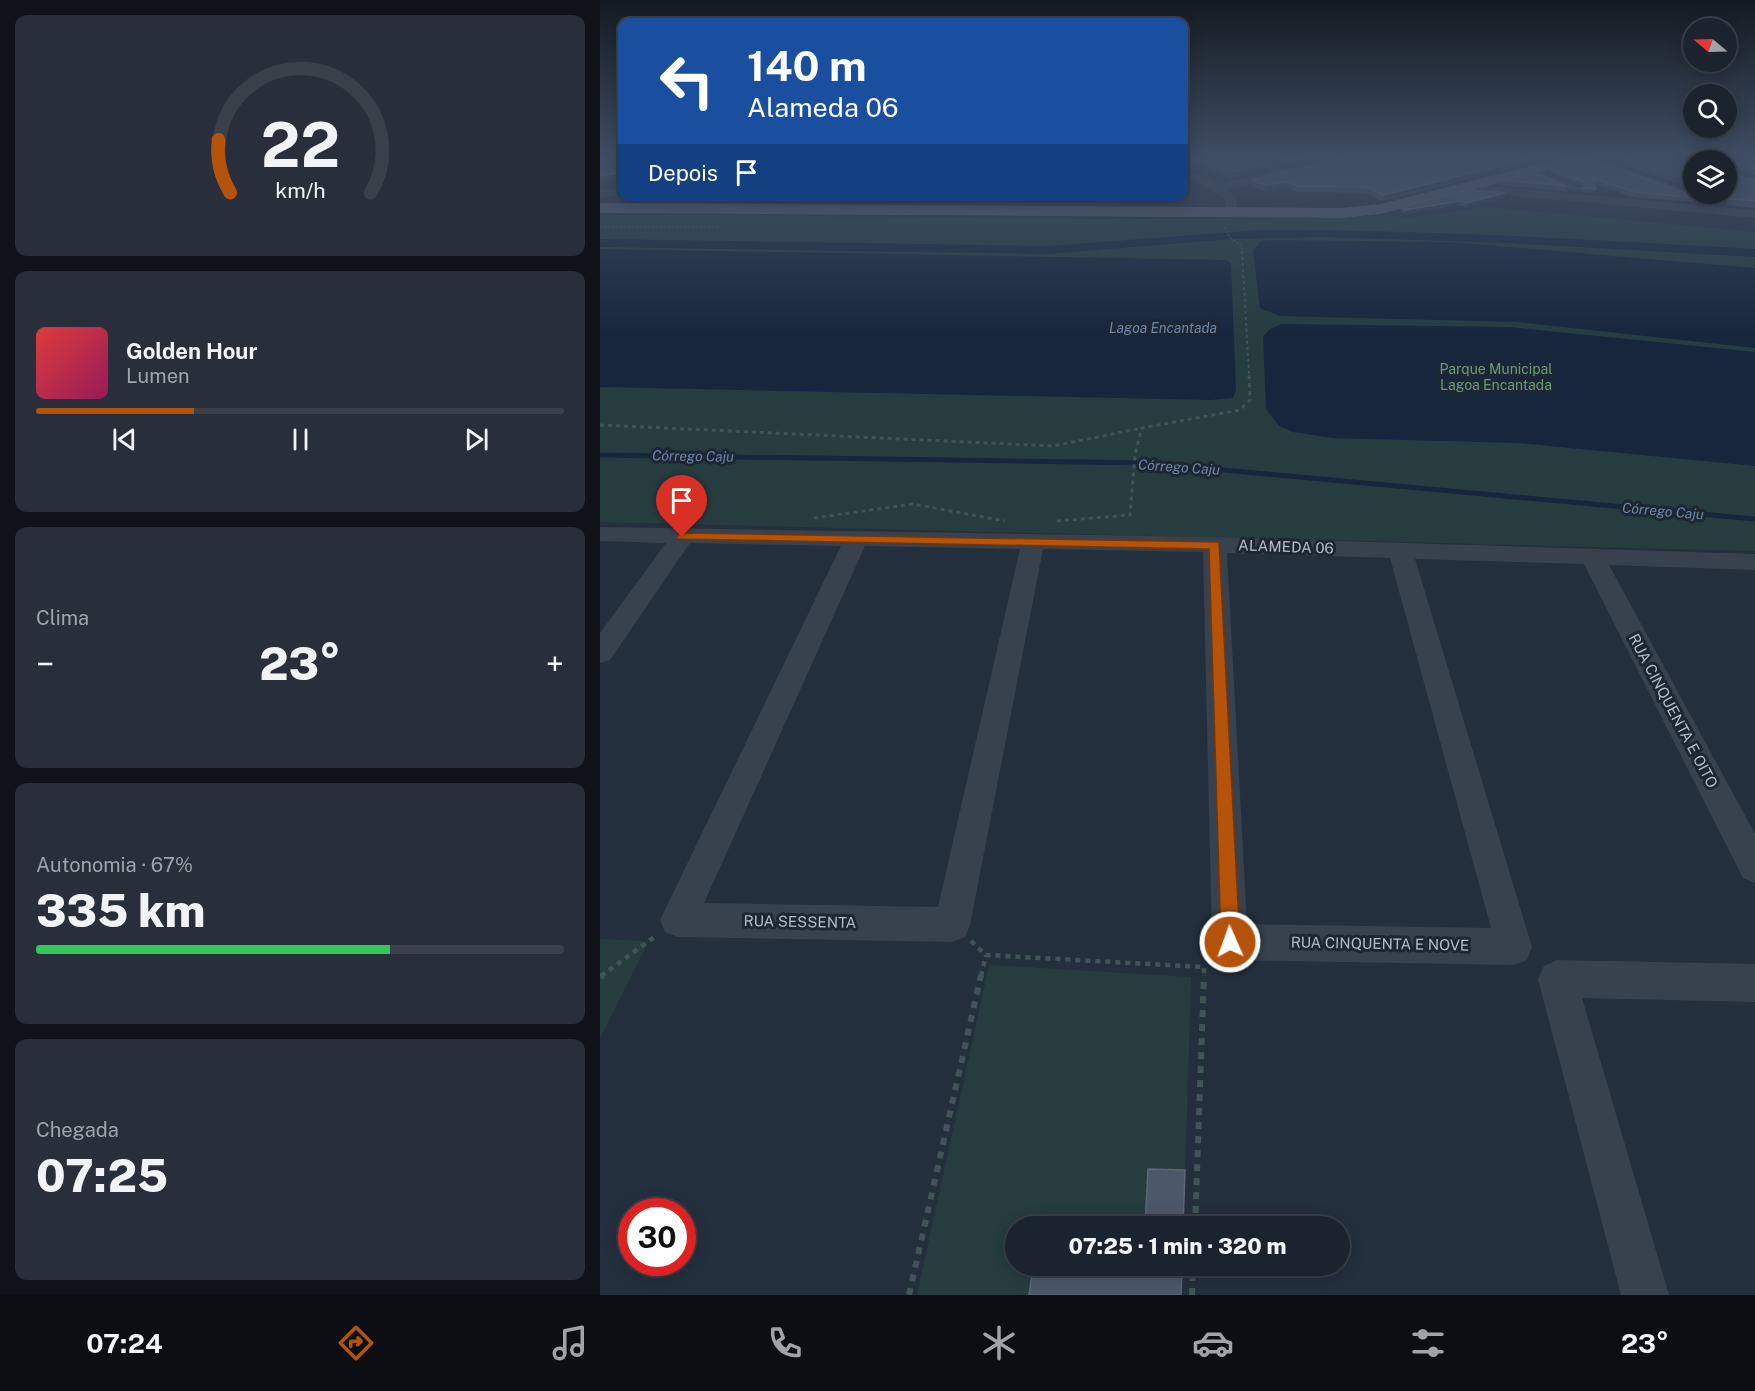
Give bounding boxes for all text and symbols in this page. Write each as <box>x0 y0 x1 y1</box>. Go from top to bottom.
north arrow <box>1683 18 1737 72</box>
map controls <box>1683 18 1737 204</box>
text: 140 m <box>747 41 867 90</box>
icon: left <box>648 42 726 120</box>
button: search <box>1683 84 1737 138</box>
text: Alameda 06 <box>747 91 899 123</box>
text: 22 <box>260 108 340 181</box>
button: layers <box>1683 150 1737 204</box>
icon: arrive <box>730 156 763 189</box>
text: Depois <box>648 160 718 186</box>
text: km/h <box>275 178 325 203</box>
water label: Lagoa Encantada <box>1109 320 1217 336</box>
text: Golden Hour <box>126 338 257 364</box>
park label: Parque Municipal Lagoa Encantada <box>1439 361 1553 393</box>
text: Lumen <box>126 364 190 388</box>
icon: previous <box>108 423 141 456</box>
icon: pause <box>284 423 317 456</box>
icon: next <box>460 423 493 456</box>
water label: Córrego Caju <box>652 447 734 465</box>
water label: Córrego Caju <box>1138 456 1221 478</box>
pin <box>656 475 707 537</box>
icon: arrive <box>665 484 698 517</box>
water label: Córrego Caju <box>1621 499 1705 523</box>
street label: ALAMEDA 06 <box>1238 536 1334 557</box>
text: Clima <box>36 606 89 630</box>
street label: RUA CINQUENTA E OITO <box>1626 631 1721 791</box>
text: 23° <box>259 637 341 690</box>
text: − <box>36 645 54 683</box>
text: + <box>546 645 564 683</box>
text: Autonomia · 67% <box>36 853 193 877</box>
text: 335 km <box>36 884 205 937</box>
position arrow <box>1198 910 1262 974</box>
street label: RUA SESSENTA <box>744 912 857 931</box>
street label: RUA CINQUENTA E NOVE <box>1291 933 1469 954</box>
text: Chegada <box>36 1118 119 1142</box>
text: 07:25 <box>36 1149 168 1202</box>
speed limit sign: 30 <box>618 1198 696 1276</box>
text: 07:25 · 1 min · 320 m <box>1068 1233 1287 1259</box>
icon: directions <box>335 1322 377 1364</box>
icon: music <box>549 1322 591 1364</box>
icon: phone <box>764 1322 806 1364</box>
icon: climate <box>978 1322 1020 1364</box>
icon: car <box>1192 1322 1234 1364</box>
icon: filters <box>1407 1322 1449 1364</box>
text: 07:24 <box>86 1327 163 1359</box>
text: 23° <box>1621 1327 1669 1359</box>

